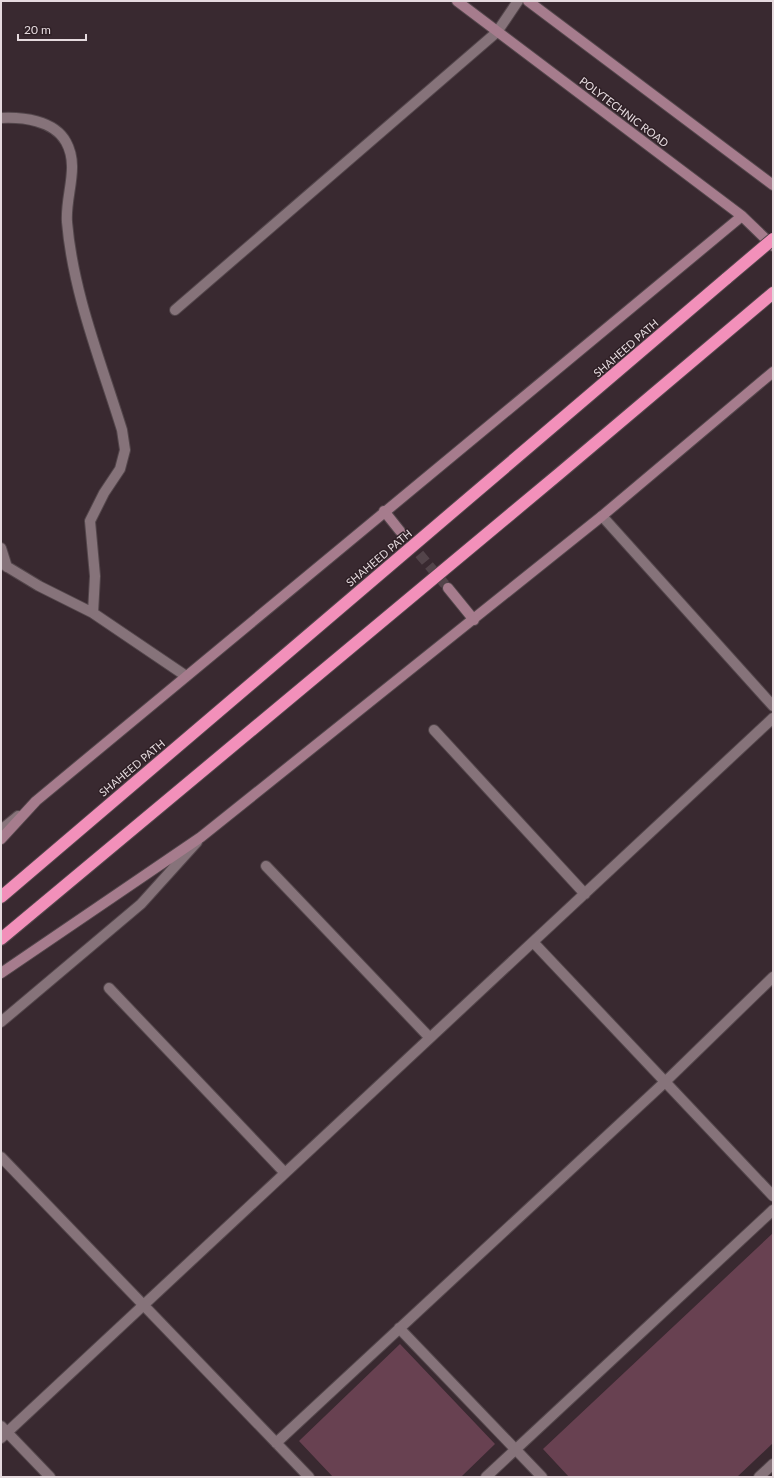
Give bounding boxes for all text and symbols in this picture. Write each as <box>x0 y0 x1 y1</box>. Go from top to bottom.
scale bar <box>18 16 86 42</box>
text: 20 m <box>24 22 51 37</box>
street label: POLYTECHNIC ROAD <box>577 74 671 149</box>
street label: SHAHEED PATH <box>591 316 661 379</box>
street label: SHAHEED PATH <box>343 526 414 589</box>
street label: SHAHEED PATH <box>96 736 167 799</box>

